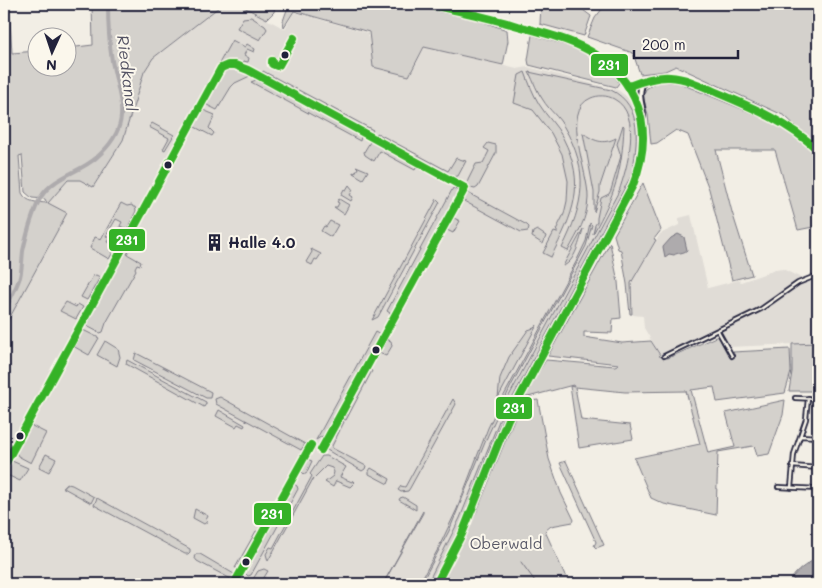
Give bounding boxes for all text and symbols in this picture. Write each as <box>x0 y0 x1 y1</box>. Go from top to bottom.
north arrow <box>28 28 78 78</box>
scale bar <box>634 28 738 60</box>
water label: Riedkanal <box>113 34 143 112</box>
text: 200 m <box>642 34 686 54</box>
unlabelled marker <box>280 50 290 60</box>
line badge: 231 <box>590 53 629 77</box>
text: 231 <box>598 55 620 74</box>
text: N <box>45 56 57 75</box>
unlabelled marker <box>163 160 173 170</box>
line badge: 231 <box>108 228 146 252</box>
text: 231 <box>116 230 138 249</box>
building icon: Halle 4.0 <box>204 232 224 252</box>
place label: Halle 4.0 <box>228 232 296 252</box>
unlabelled marker <box>371 345 381 355</box>
line badge: 231 <box>495 396 533 420</box>
text: 231 <box>503 398 525 417</box>
unlabelled marker <box>15 431 25 441</box>
line badge: 231 <box>253 502 292 526</box>
text: 231 <box>261 504 283 523</box>
park label: Oberwald <box>470 533 542 553</box>
unlabelled marker <box>241 557 251 567</box>

